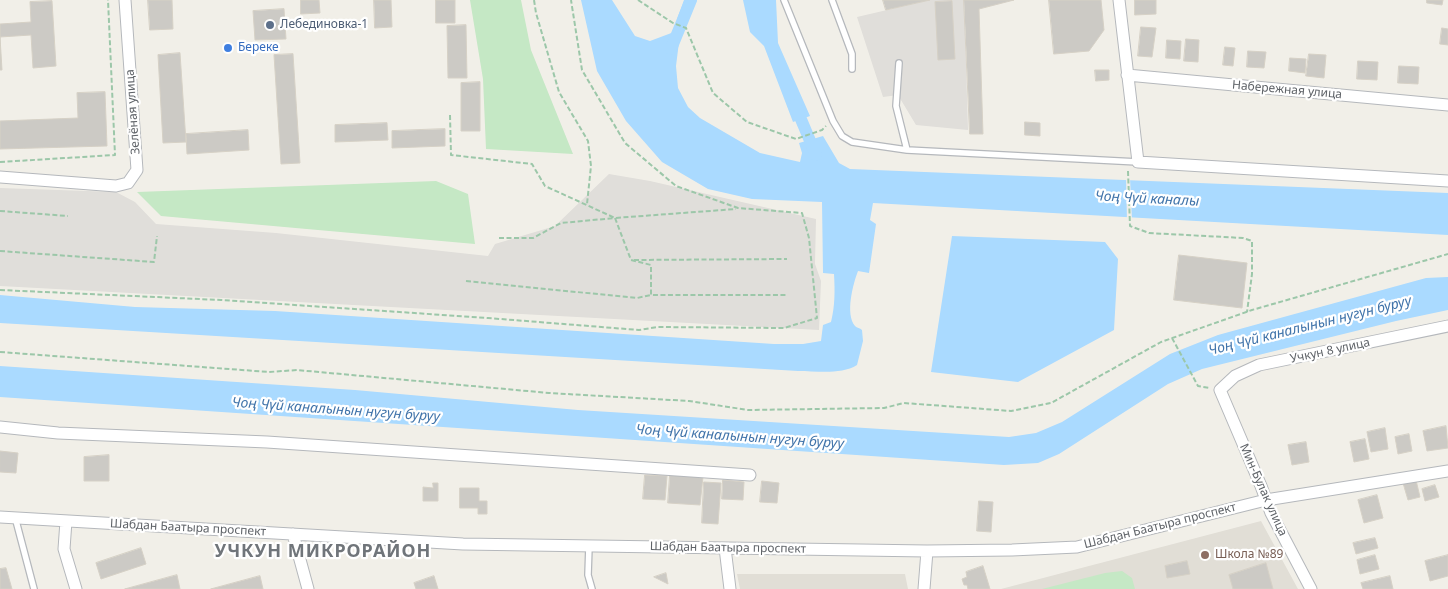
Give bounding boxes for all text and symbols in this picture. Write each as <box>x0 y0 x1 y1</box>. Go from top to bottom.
place label: Лебединовка-1 <box>280 18 368 32</box>
marker: Лебединовка-1 <box>264 19 276 31</box>
place label: Береке <box>238 41 279 55</box>
marker: Береке <box>222 42 234 54</box>
street label: Зелёная улица <box>123 69 143 155</box>
street label: Набережная улица <box>1231 78 1343 102</box>
water label: Чоң Чүй каналы <box>1094 188 1200 210</box>
water label: Чоң Чүй каналынын нугун буруу <box>1207 293 1413 359</box>
street label: Учкун 8 улица <box>1289 336 1371 366</box>
water label: Чоң Чүй каналынын нугун буруу <box>231 394 441 426</box>
water label: Чоң Чүй каналынын нугун буруу <box>635 421 845 453</box>
street label: Мин-Булак улица <box>1236 442 1290 538</box>
street label: Шабдан Баатыра проспект <box>1082 500 1238 552</box>
street label: Шабдан Баатыра проспект <box>110 517 266 539</box>
street label: Шабдан Баатыра проспект <box>650 539 806 557</box>
district label: УЧКУН МИКРОРАЙОН <box>213 541 433 563</box>
place label: Школа №89 <box>1215 548 1283 562</box>
marker: Школа №89 <box>1199 549 1211 561</box>

